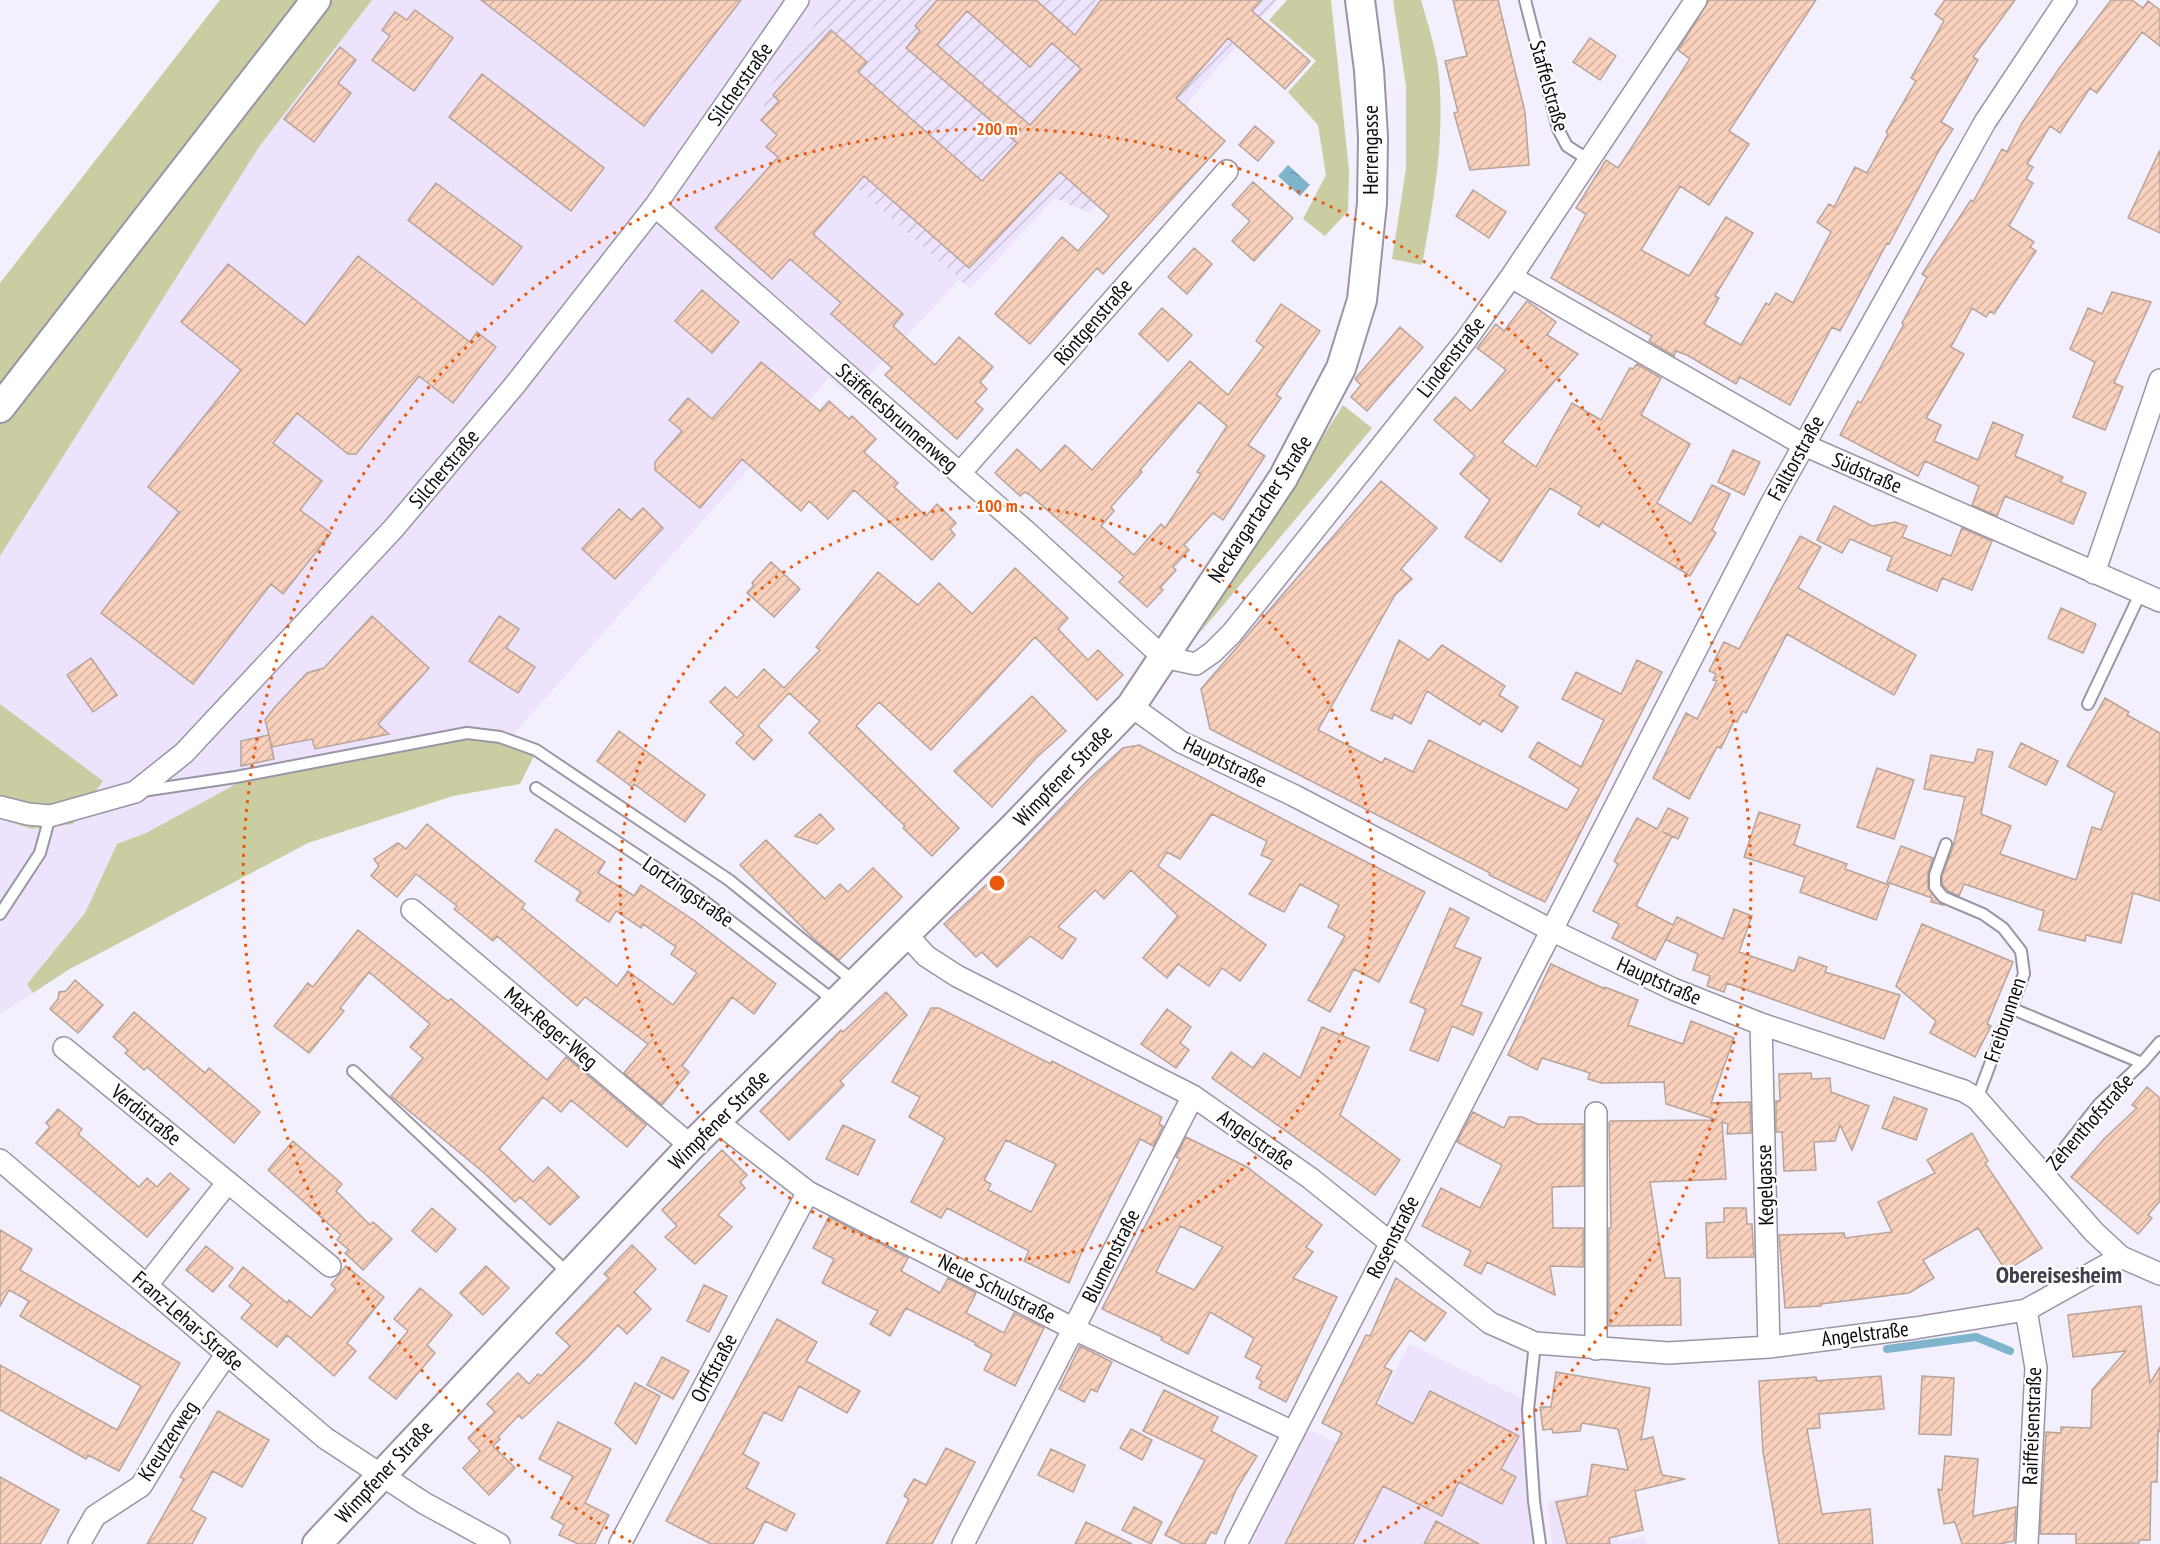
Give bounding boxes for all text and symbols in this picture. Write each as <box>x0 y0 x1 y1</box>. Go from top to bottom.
street label: Silcherstraße <box>701 37 778 131</box>
street label: Staffelstraße <box>1524 37 1575 134</box>
street label: Herrengasse <box>1357 105 1384 195</box>
text: 200 m <box>976 117 1018 140</box>
street label: Röntgenstraße <box>1048 273 1138 371</box>
street label: Lindenstraße <box>1411 311 1491 403</box>
street label: Stäffelesbrunnenweg <box>831 357 964 478</box>
street label: Falltorstraße <box>1761 410 1830 505</box>
street label: Silcherstraße <box>403 423 485 514</box>
street label: Neckargartacher Straße <box>1202 430 1317 588</box>
street label: Südstraße <box>1828 446 1906 499</box>
text: 100 m <box>976 494 1018 517</box>
street label: Wimpfener Straße <box>1007 719 1118 832</box>
street label: Hauptstraße <box>1179 730 1271 793</box>
street label: Lortzingstraße <box>637 850 739 933</box>
centre of rings <box>987 873 1007 893</box>
street label: Hauptstraße <box>1613 950 1706 1011</box>
street label: Freibrunnen <box>1977 974 2032 1066</box>
street label: Max-Reger-Weg <box>499 981 604 1075</box>
street label: Wimpfener Straße <box>663 1064 775 1176</box>
street label: Zehenthofstraße <box>2040 1068 2139 1176</box>
street label: Verdistraße <box>105 1077 187 1151</box>
street label: Angelstraße <box>1213 1103 1300 1176</box>
street label: Kegelgasse <box>1750 1144 1779 1226</box>
street label: Rosenstraße <box>1360 1191 1425 1283</box>
street label: Blumenstraße <box>1076 1204 1146 1307</box>
street label: Neue Schulstraße <box>934 1247 1060 1330</box>
district label: Obereisesheim <box>1996 1259 2122 1290</box>
street label: Franz-Lehar-Straße <box>127 1265 250 1376</box>
street label: Angelstraße <box>1820 1315 1910 1352</box>
street label: Orffstraße <box>684 1329 743 1407</box>
street label: Raiffeisenstraße <box>2016 1367 2047 1485</box>
street label: Kreutzerweg <box>132 1395 204 1486</box>
street label: Wimpfener Straße <box>329 1415 438 1529</box>

